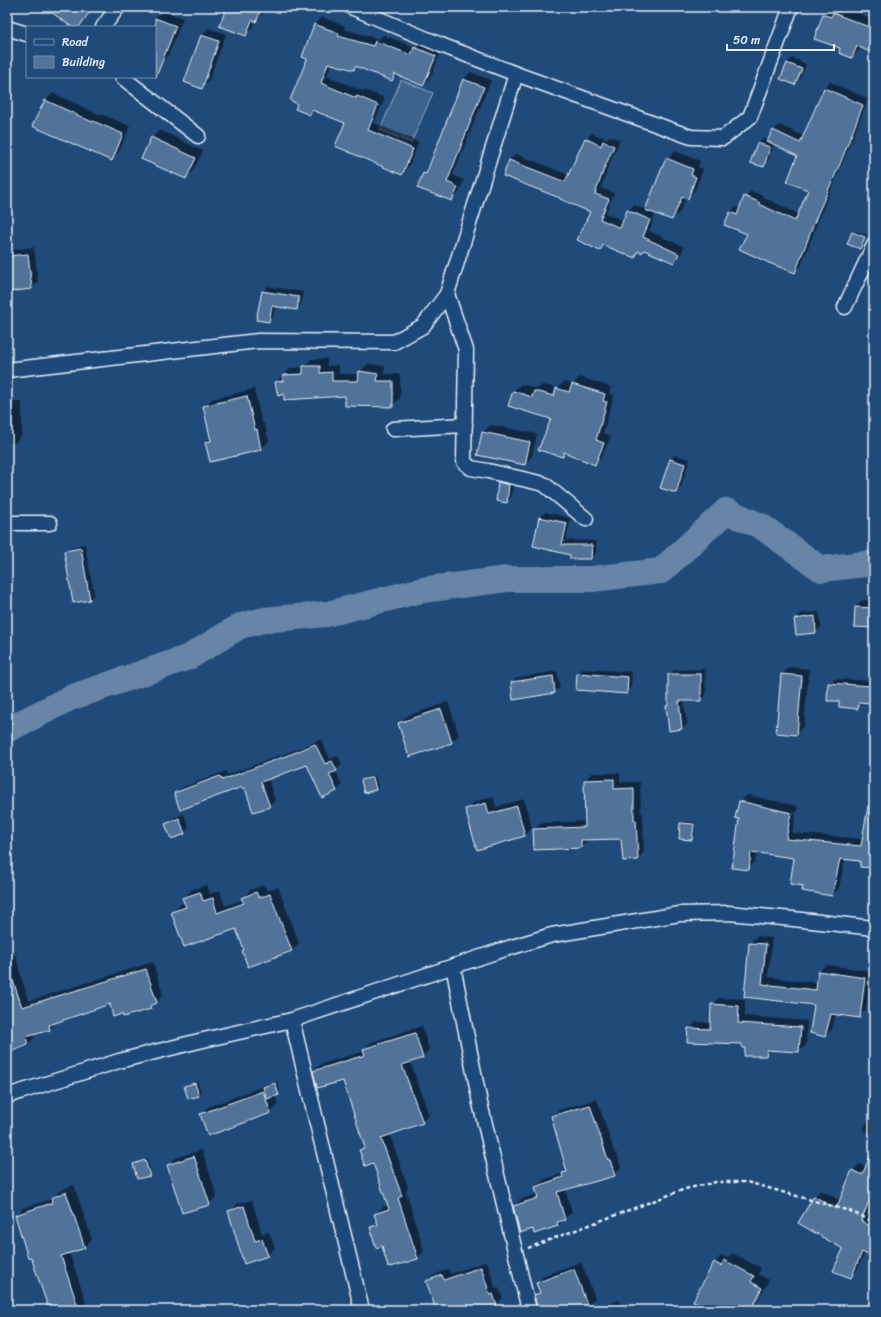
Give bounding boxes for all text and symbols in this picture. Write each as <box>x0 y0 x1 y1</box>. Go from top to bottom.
legend <box>26 26 156 78</box>
scale bar <box>727 26 834 52</box>
text: 50 m <box>733 29 760 51</box>
text: Road <box>62 31 89 53</box>
text: Building <box>62 51 105 73</box>

